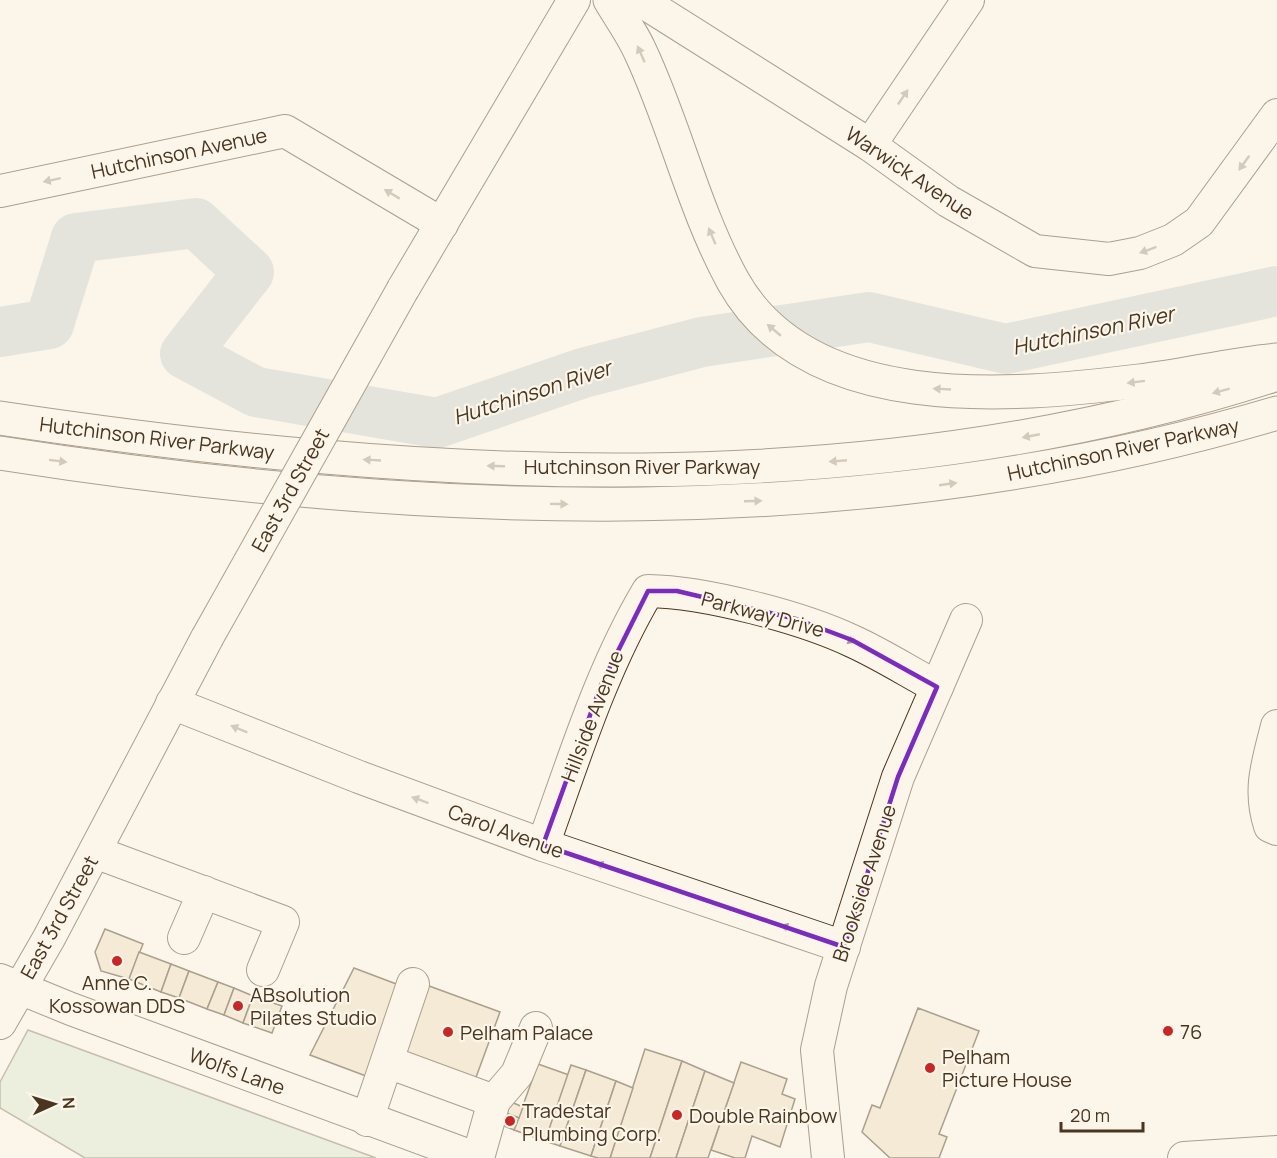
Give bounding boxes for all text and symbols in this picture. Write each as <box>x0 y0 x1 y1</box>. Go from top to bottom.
one-way arrow <box>635 45 645 63</box>
one-way arrow <box>897 89 909 105</box>
street label: Warwick Avenue <box>840 120 980 226</box>
street label: Hutchinson Avenue <box>88 121 270 185</box>
one-way arrow <box>1238 156 1250 171</box>
one-way arrow <box>42 176 61 186</box>
one-way arrow <box>384 189 400 200</box>
one-way arrow <box>707 226 717 244</box>
one-way arrow <box>1139 245 1157 255</box>
water label: Hutchinson River <box>1010 299 1179 361</box>
one-way arrow <box>766 324 782 337</box>
water label: Hutchinson River <box>449 352 617 431</box>
one-way arrow <box>1127 377 1146 386</box>
one-way arrow <box>932 384 951 393</box>
one-way arrow <box>1212 387 1230 397</box>
street label: Hutchinson River Parkway <box>38 410 276 466</box>
street label: Hutchinson River Parkway <box>1005 411 1242 487</box>
street label: East 3rd Street <box>245 423 335 557</box>
one-way arrow <box>1022 432 1041 441</box>
street label: Hutchinson River Parkway <box>524 453 761 480</box>
one-way arrow <box>363 455 382 464</box>
one-way arrow <box>48 456 67 466</box>
one-way arrow <box>828 456 847 466</box>
one-way arrow <box>487 461 506 470</box>
one-way arrow <box>938 479 957 488</box>
one-way arrow <box>744 497 763 506</box>
one-way arrow <box>549 499 568 509</box>
street label: Parkway Drive <box>698 585 828 643</box>
one-way arrow <box>838 634 856 644</box>
street label: Hillside Avenue <box>555 646 629 786</box>
one-way arrow <box>229 724 247 734</box>
one-way arrow <box>411 795 429 805</box>
street label: Carol Avenue <box>444 798 568 864</box>
street label: Brookside Avenue <box>826 801 902 965</box>
street label: East 3rd Street <box>14 850 104 984</box>
one-way arrow <box>595 860 613 870</box>
one-way arrow <box>780 923 798 933</box>
marker: Anne C. Kossowan DDS <box>110 954 124 968</box>
place label: Anne C. Kossowan DDS <box>49 969 185 1019</box>
place label: ABsolution Pilates Studio <box>250 981 377 1031</box>
marker: ABsolution Pilates Studio <box>231 999 245 1013</box>
place label: 76 <box>1180 1018 1202 1045</box>
place label: Pelham Palace <box>460 1019 593 1046</box>
marker: 76 <box>1161 1024 1175 1038</box>
marker: Pelham Palace <box>441 1025 455 1039</box>
street label: Wolfs Lane <box>185 1041 289 1101</box>
place label: Pelham Picture House <box>942 1043 1072 1093</box>
marker: Pelham Picture House <box>923 1061 937 1075</box>
north arrow <box>24 1074 84 1134</box>
scale bar <box>1061 1095 1144 1133</box>
text: N <box>58 1096 80 1109</box>
place label: Tradestar Plumbing Corp. <box>522 1097 662 1147</box>
place label: Double Rainbow <box>689 1102 837 1129</box>
text: 20 m <box>1070 1103 1110 1127</box>
marker: Double Rainbow <box>670 1108 684 1122</box>
marker: Tradestar Plumbing Corp. <box>503 1114 517 1128</box>

